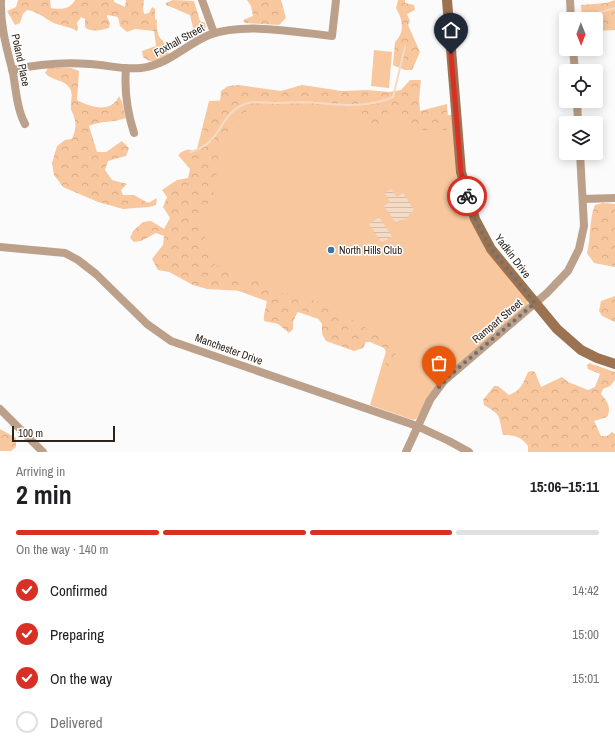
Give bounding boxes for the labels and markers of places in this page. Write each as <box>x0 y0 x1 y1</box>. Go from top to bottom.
pin <box>434 13 468 54</box>
place label: North Hills Club <box>339 243 402 257</box>
marker: North Hills Club <box>326 245 336 255</box>
pin <box>422 346 456 387</box>

